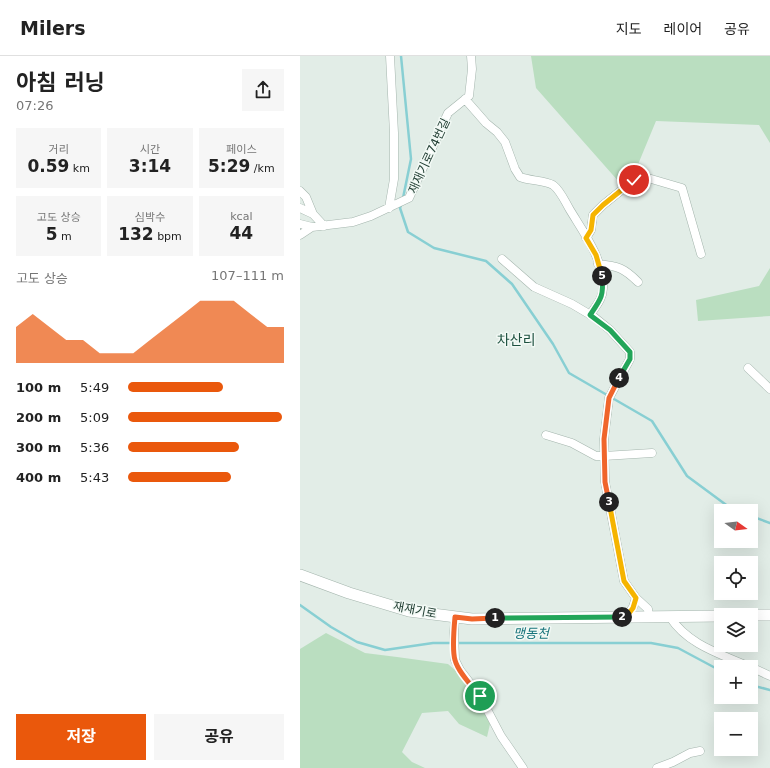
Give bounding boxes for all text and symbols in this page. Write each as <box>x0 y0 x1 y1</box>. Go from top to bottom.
text: Milers <box>20 17 86 39</box>
text: 지도 <box>616 21 642 37</box>
text: 레이어 <box>664 21 702 37</box>
text: 공유 <box>724 21 750 37</box>
button: share <box>242 69 284 111</box>
text: 아침 러닝 <box>16 70 105 95</box>
text: 07:26 <box>16 98 53 113</box>
street label: 재재기로74번길 <box>405 116 453 196</box>
text: 거리 <box>49 143 69 156</box>
text: 시간 <box>140 143 160 156</box>
text: 페이스 <box>226 143 257 156</box>
text: 0.59 <box>27 156 69 176</box>
text: 3:14 <box>129 156 171 176</box>
text: 5:29 <box>208 156 250 176</box>
text: km <box>69 162 90 175</box>
text: /km <box>250 162 275 175</box>
pin <box>617 163 651 197</box>
icon: check <box>623 169 645 191</box>
text: kcal <box>230 210 252 223</box>
text: 고도 상승 <box>37 211 81 224</box>
text: 심박수 <box>135 211 165 224</box>
text: 44 <box>229 223 253 243</box>
text: 5 <box>46 224 57 244</box>
text: 132 <box>118 224 154 244</box>
text: m <box>57 230 72 243</box>
text: bpm <box>154 230 182 243</box>
pin: 5 <box>592 266 612 286</box>
text: 107–111 m <box>211 268 284 283</box>
text: 5 <box>598 269 606 282</box>
text: 고도 상승 <box>16 271 68 286</box>
district label: 차산리 <box>497 332 535 348</box>
pin: 4 <box>609 368 629 388</box>
text: 4 <box>615 371 623 384</box>
text: 100 m <box>16 380 61 395</box>
text: 5:49 <box>80 380 109 395</box>
text: 200 m <box>16 410 61 425</box>
text: 5:09 <box>80 410 109 425</box>
text: 300 m <box>16 440 61 455</box>
text: 5:36 <box>80 440 109 455</box>
text: 400 m <box>16 470 61 485</box>
text: 5:43 <box>80 470 109 485</box>
pin: 3 <box>599 492 619 512</box>
text: 3 <box>605 495 613 508</box>
north arrow <box>714 504 758 548</box>
map controls <box>714 504 758 756</box>
button: locate <box>714 556 758 600</box>
street label: 재재기로 <box>392 599 438 621</box>
pin: 2 <box>612 607 632 627</box>
pin: 1 <box>485 608 505 628</box>
button: layers <box>714 608 758 652</box>
text: 2 <box>618 610 626 623</box>
text: 1 <box>491 611 499 624</box>
water label: 맹동천 <box>513 626 550 641</box>
button: + <box>714 660 758 704</box>
pin <box>463 679 497 713</box>
icon: arrive <box>469 685 491 707</box>
button: − <box>714 712 758 756</box>
button: 저장 <box>16 714 146 760</box>
button: 공유 <box>154 714 284 760</box>

